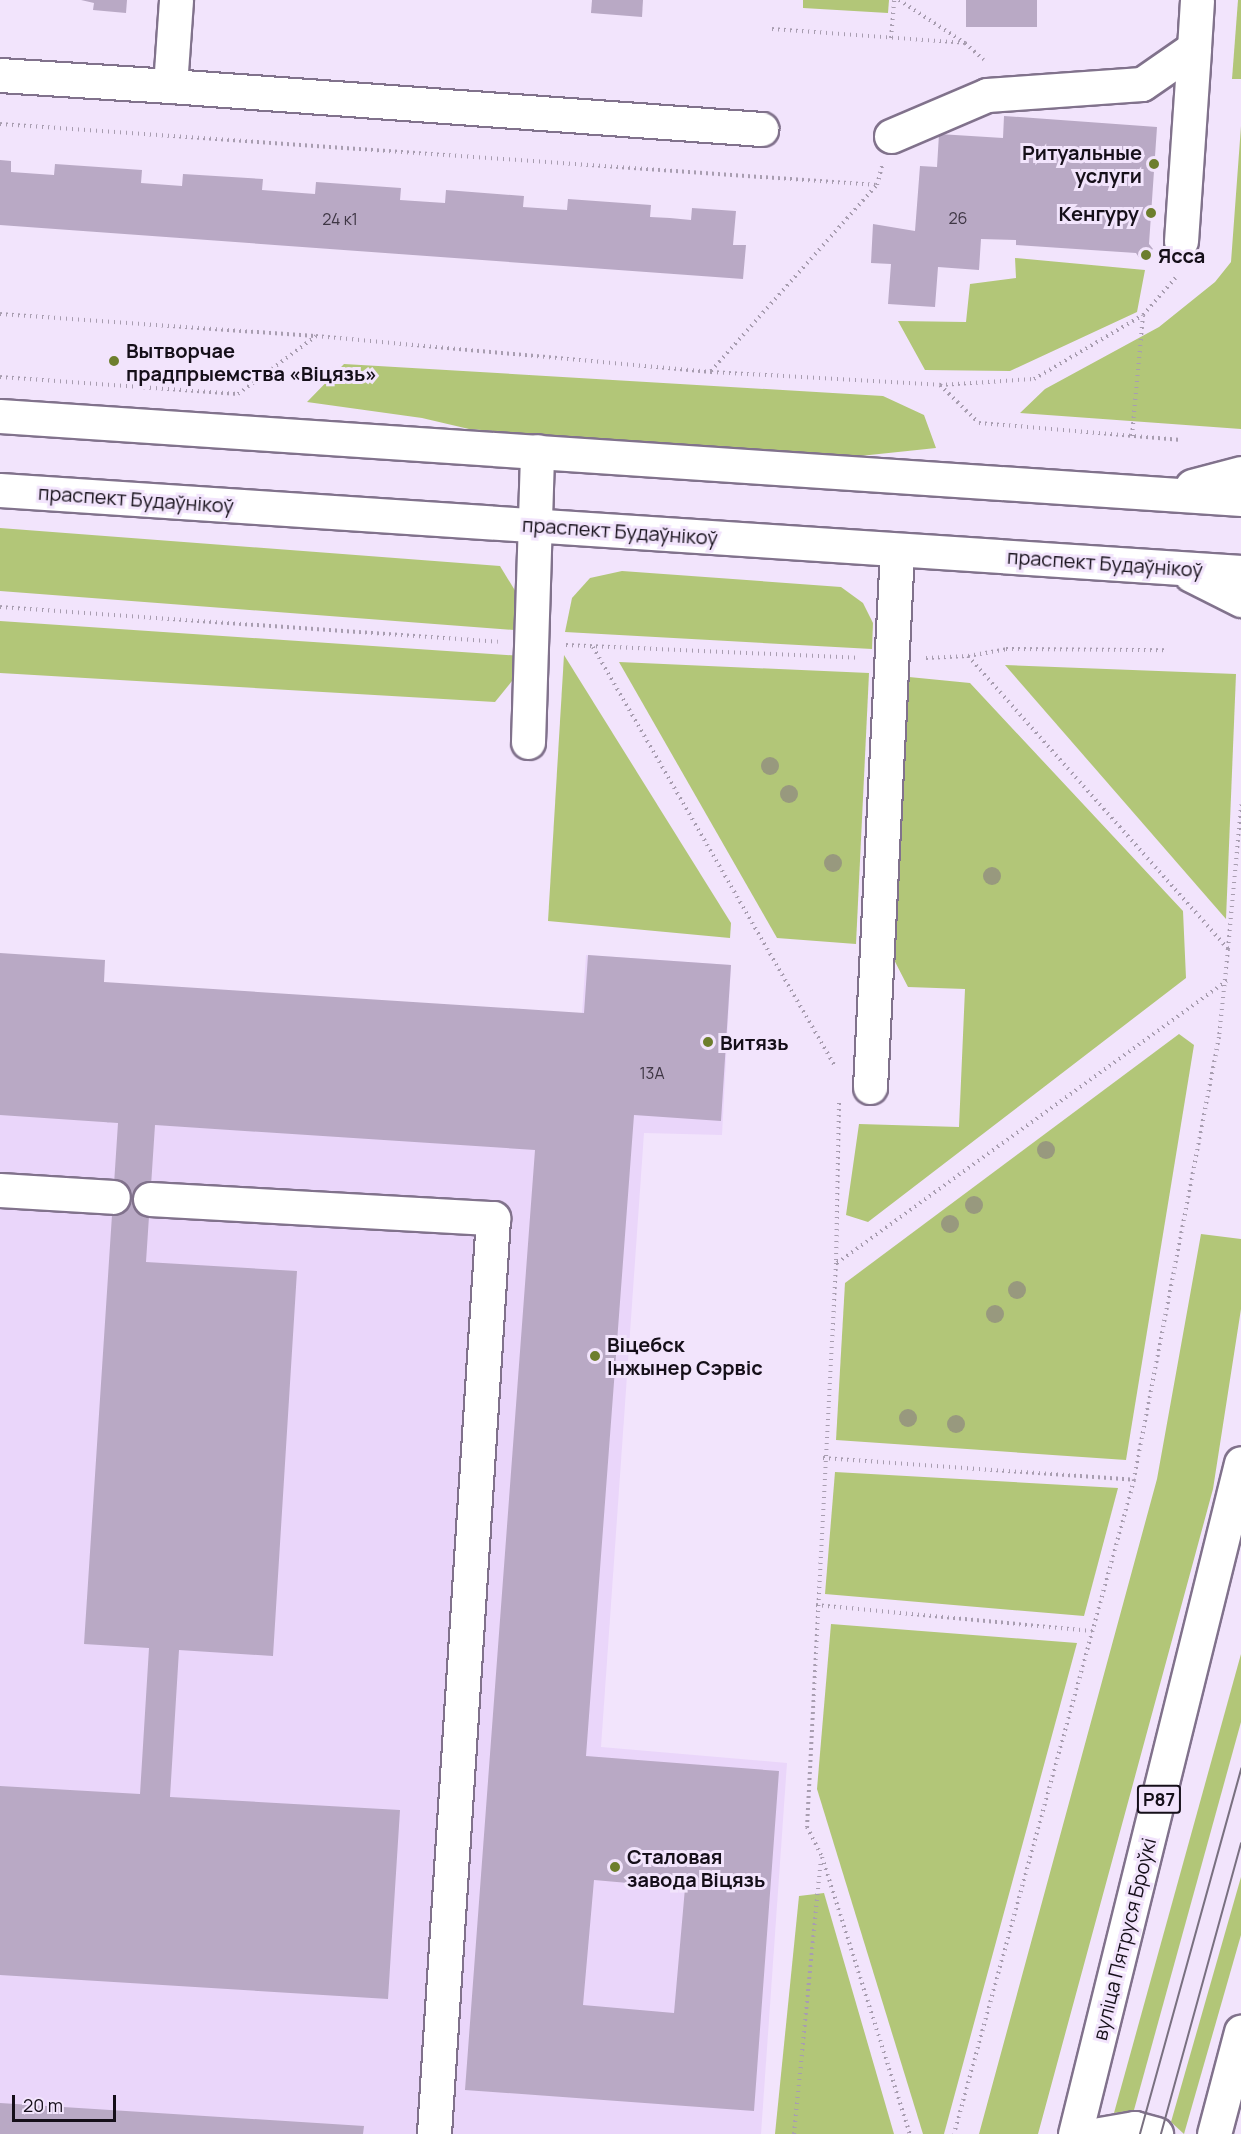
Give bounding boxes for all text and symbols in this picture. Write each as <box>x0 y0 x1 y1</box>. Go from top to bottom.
place label: Ритуальные услуги <box>1022 140 1142 187</box>
marker: Ритуальные услуги <box>1147 157 1161 171</box>
place label: Кенгуру <box>1059 201 1139 225</box>
marker: Кенгуру <box>1144 206 1158 220</box>
house number: 26 <box>948 208 968 228</box>
house number: 24 к1 <box>322 209 358 229</box>
place label: Ясса <box>1158 243 1205 267</box>
marker: Ясса <box>1139 248 1153 262</box>
place label: Вытворчае прадпрыемства «Віцязь» <box>126 338 377 385</box>
marker: Вытворчае прадпрыемства «Віцязь» <box>107 354 121 368</box>
street label: праспект Будаўнікоў <box>37 480 235 518</box>
street label: праспект Будаўнікоў <box>521 512 719 550</box>
street label: праспект Будаўнікоў <box>1006 544 1204 582</box>
place label: Витязь <box>720 1030 789 1054</box>
marker: Витязь <box>701 1035 715 1049</box>
house number: 13А <box>639 1063 665 1083</box>
place label: Віцебск Інжынер Сэрвіс <box>607 1332 763 1379</box>
marker: Віцебск Інжынер Сэрвіс <box>588 1349 602 1363</box>
road number: Р87 <box>1136 1784 1182 1814</box>
street label: вуліца Пятруся Броўкі <box>1087 1835 1161 2043</box>
place label: Сталовая завода Віцязь <box>627 1844 765 1891</box>
marker: Сталовая завода Віцязь <box>608 1860 622 1874</box>
scale bar <box>15 2083 118 2121</box>
text: 20 m <box>23 2093 63 2117</box>

